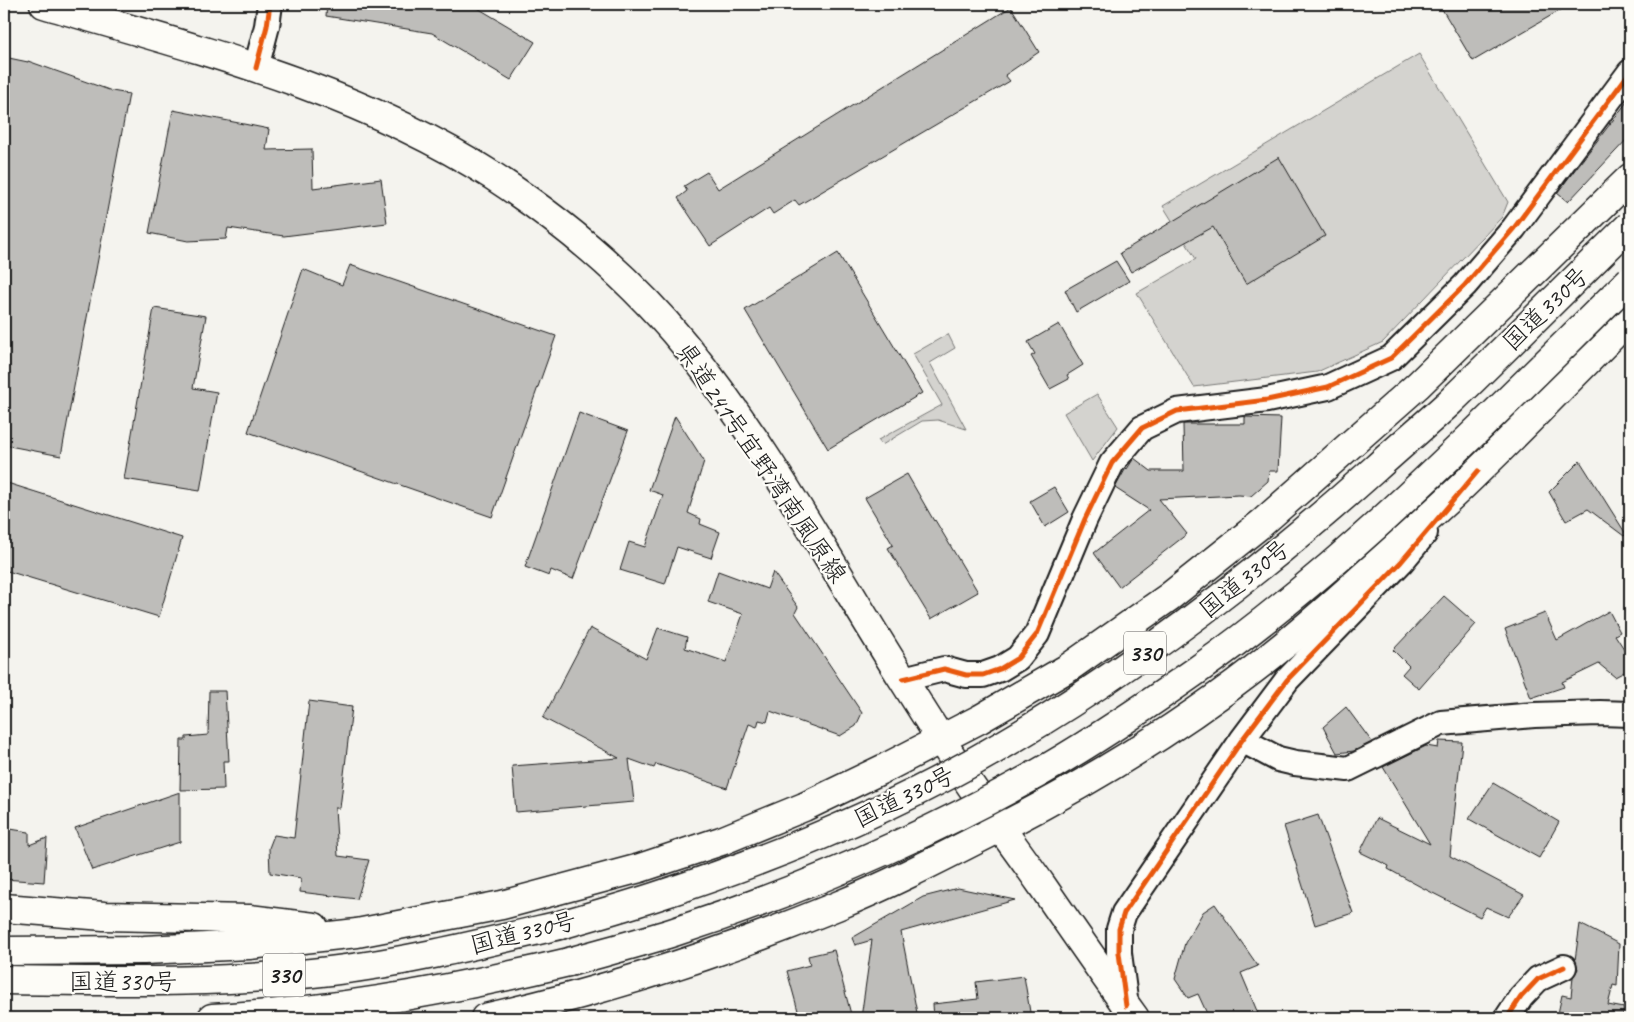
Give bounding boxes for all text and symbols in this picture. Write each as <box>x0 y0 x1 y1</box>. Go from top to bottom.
street label: 国道330号 <box>1495 259 1596 358</box>
street label: 県道241号宜野湾南風原線 <box>669 336 854 589</box>
street label: 国道330号 <box>1192 532 1297 625</box>
road number: 330 <box>1124 632 1166 674</box>
street label: 国道330号 <box>849 759 960 835</box>
street label: 国道330号 <box>467 904 580 962</box>
road number: 330 <box>263 954 305 996</box>
street label: 国道330号 <box>69 966 177 998</box>

